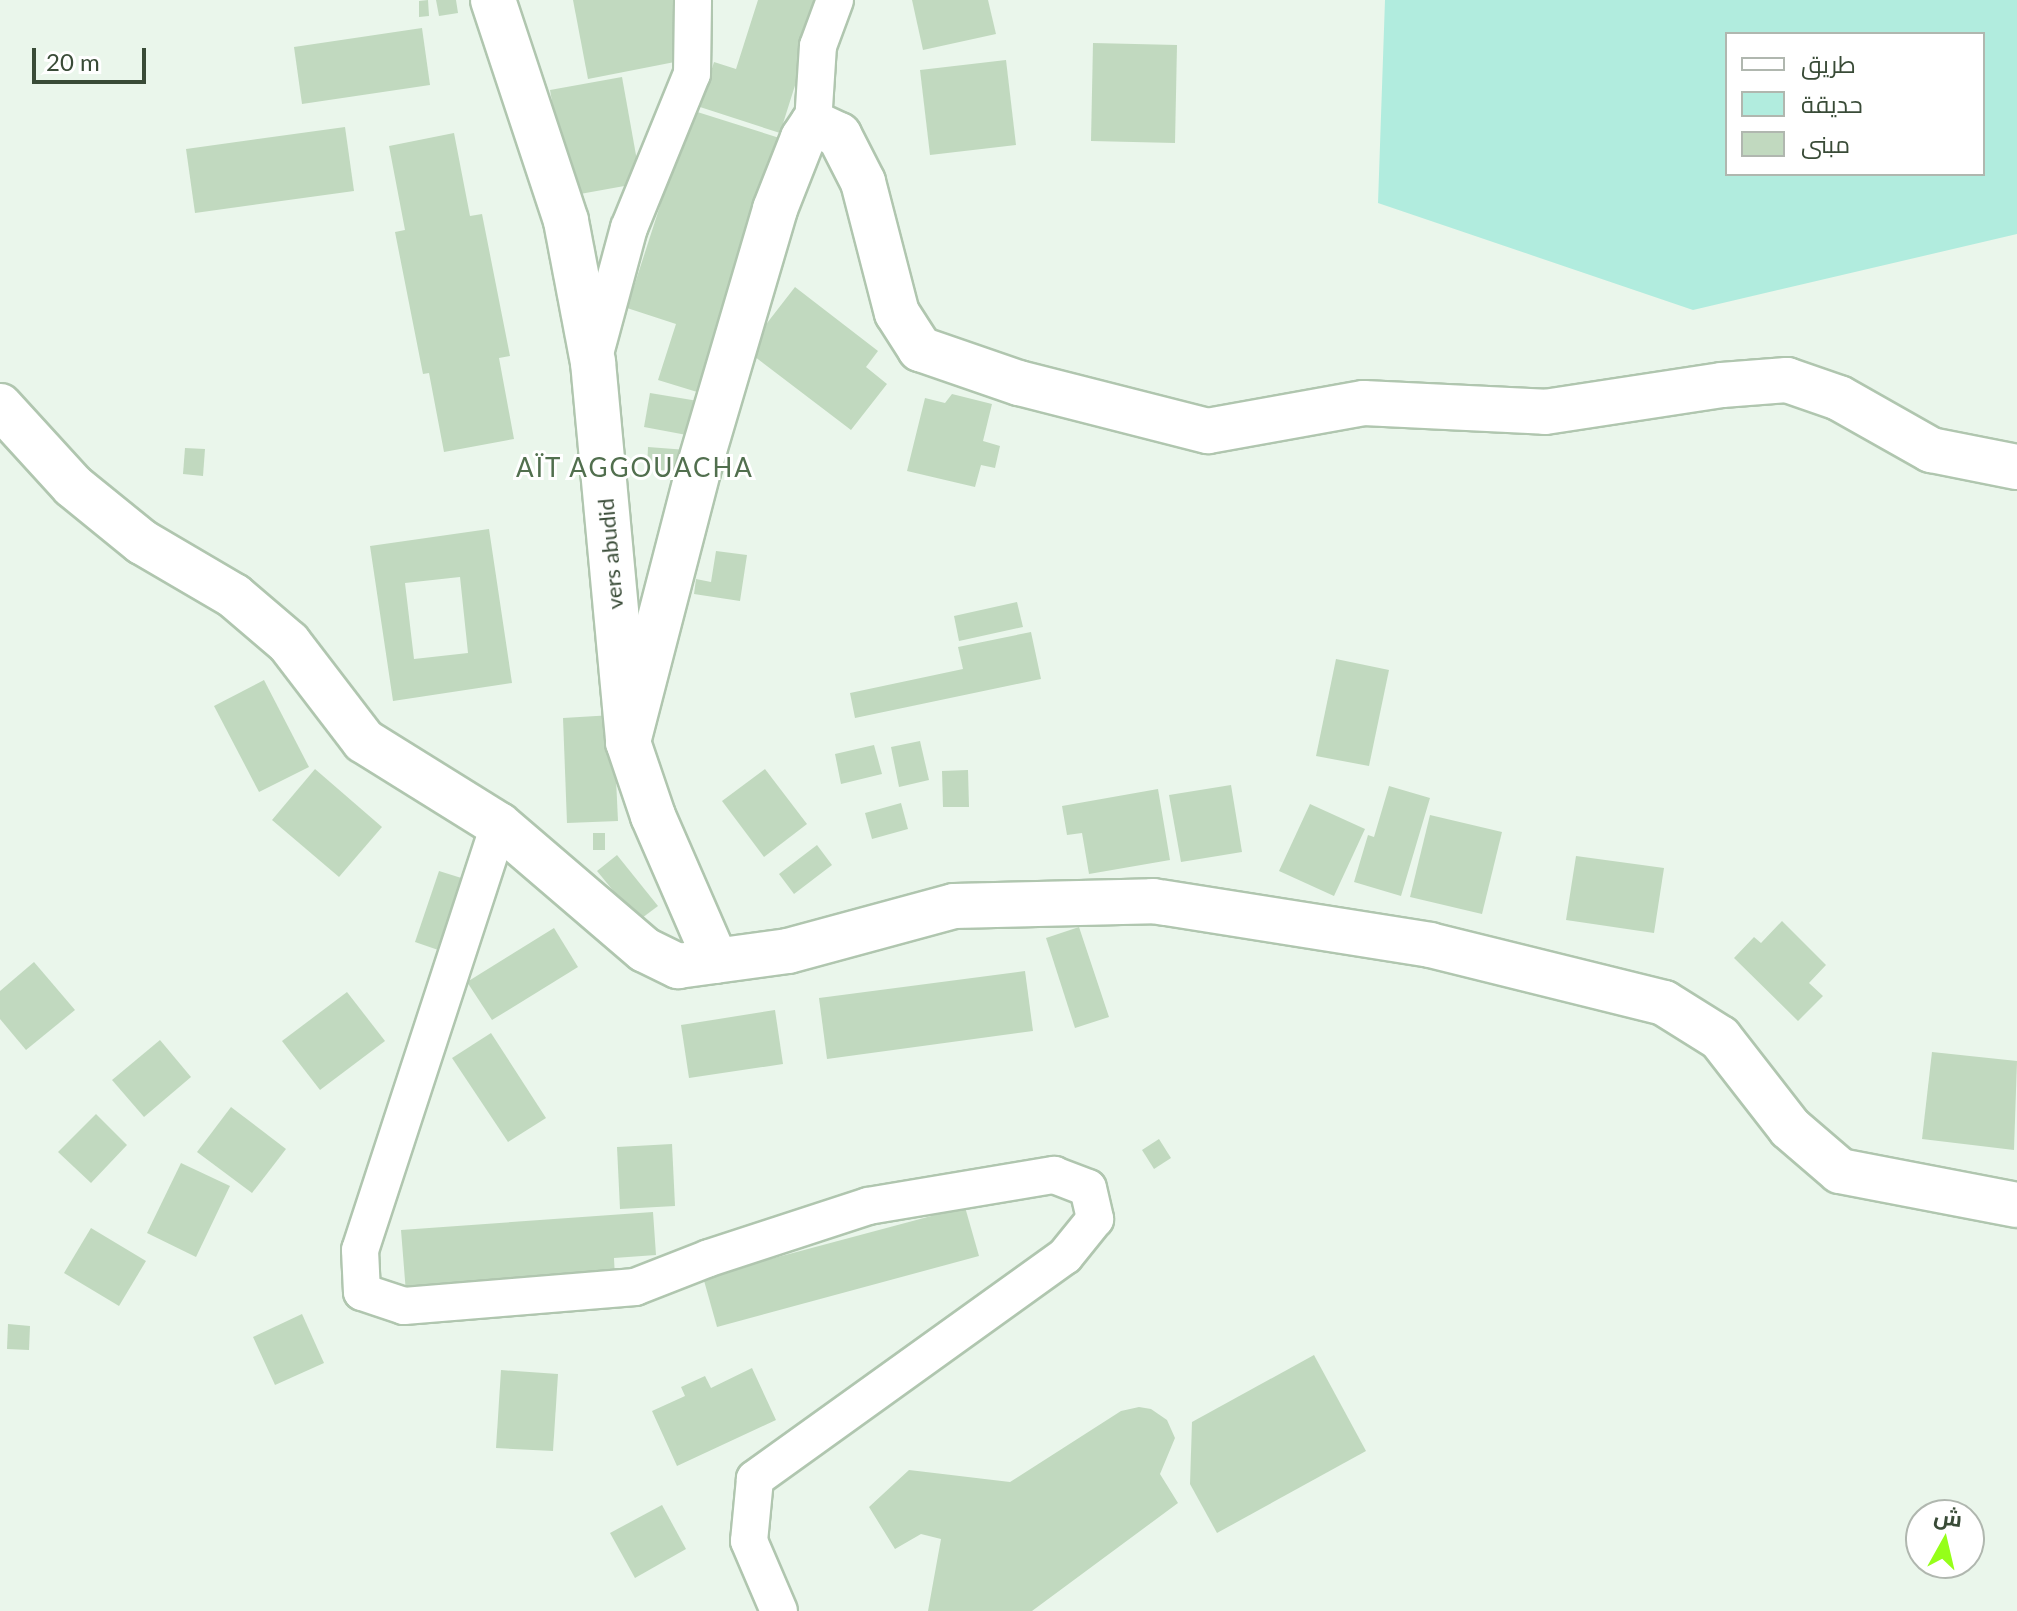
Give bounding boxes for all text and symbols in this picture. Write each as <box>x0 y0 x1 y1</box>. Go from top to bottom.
scale bar <box>36 32 150 82</box>
legend <box>1725 32 1985 176</box>
text: 20 m <box>46 47 100 76</box>
text: طريق <box>1801 49 1856 78</box>
text: حديقة <box>1801 89 1863 118</box>
text: مبنى <box>1801 129 1850 158</box>
district label: AÏT AGGOUACHA <box>515 452 755 484</box>
street label: vers abudid <box>592 497 628 611</box>
north arrow <box>1905 1499 1985 1579</box>
text: ش <box>1932 1501 1964 1532</box>

